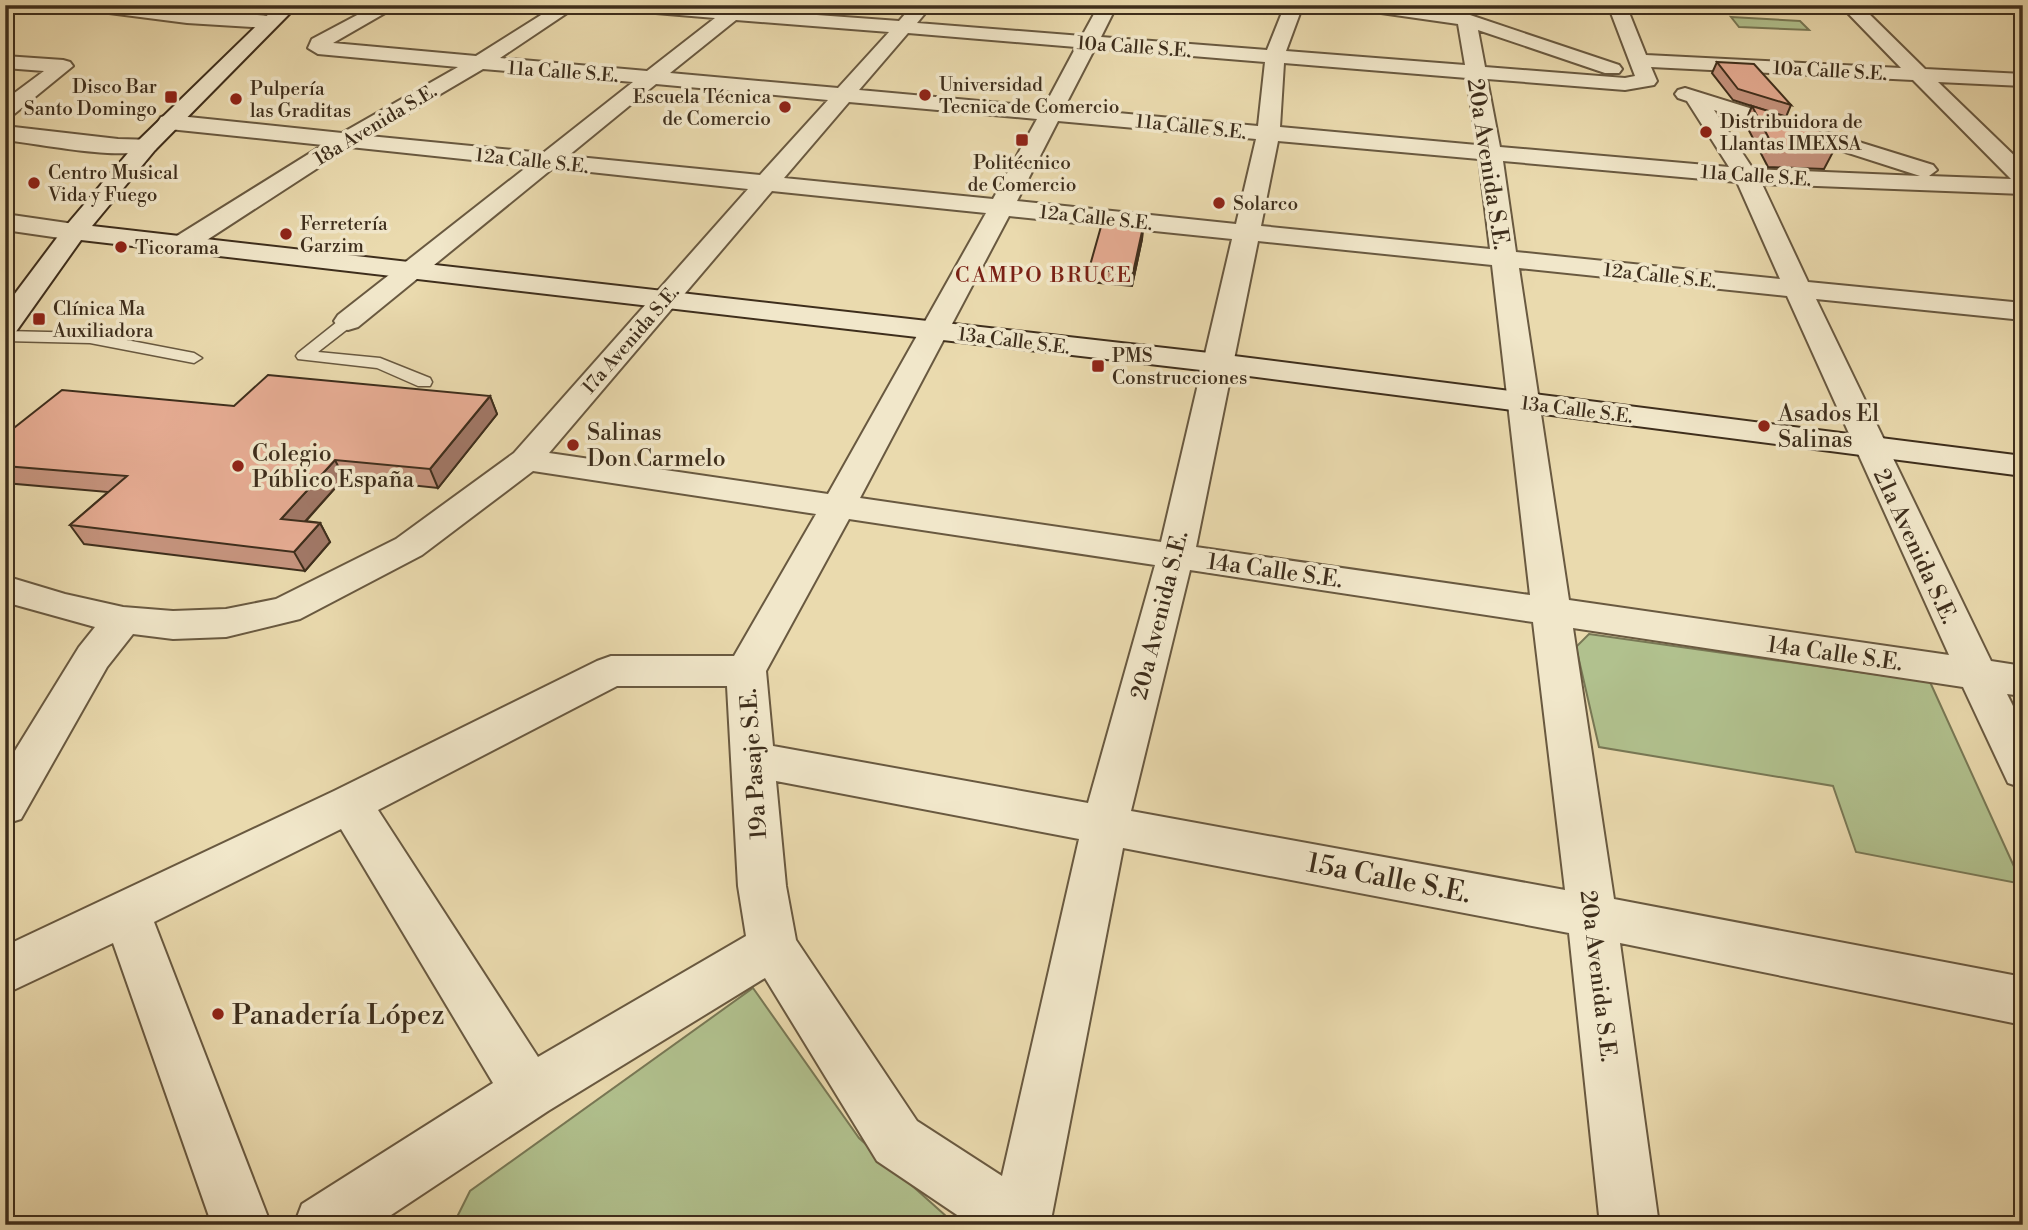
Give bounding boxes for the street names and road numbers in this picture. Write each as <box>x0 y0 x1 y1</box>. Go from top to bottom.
street label: 10a Calle S.E. <box>1076 31 1192 63</box>
street label: 11a Calle S.E. <box>507 56 619 88</box>
street label: 10a Calle S.E. <box>1772 56 1888 86</box>
street label: 20a Avenida S.E. <box>1461 77 1515 252</box>
street label: 18a Avenida S.E. <box>310 79 441 171</box>
street label: 11a Calle S.E. <box>1134 109 1247 145</box>
street label: 12a Calle S.E. <box>474 143 590 179</box>
street label: 11a Calle S.E. <box>1700 160 1812 192</box>
street label: 12a Calle S.E. <box>1038 200 1154 236</box>
street label: 12a Calle S.E. <box>1602 258 1718 294</box>
street label: 17a Avenida S.E. <box>577 280 684 399</box>
street label: 13a Calle S.E. <box>956 322 1071 360</box>
street label: 13a Calle S.E. <box>1519 391 1634 429</box>
street label: 21a Avenida S.E. <box>1867 464 1963 628</box>
street label: 20a Avenida S.E. <box>1125 528 1194 703</box>
street label: 14a Calle S.E. <box>1205 548 1344 594</box>
street label: 14a Calle S.E. <box>1765 631 1904 677</box>
street label: 19a Pasaje S.E. <box>735 688 773 840</box>
street label: 15a Calle S.E. <box>1304 845 1474 911</box>
street label: 20a Avenida S.E. <box>1574 889 1622 1064</box>

